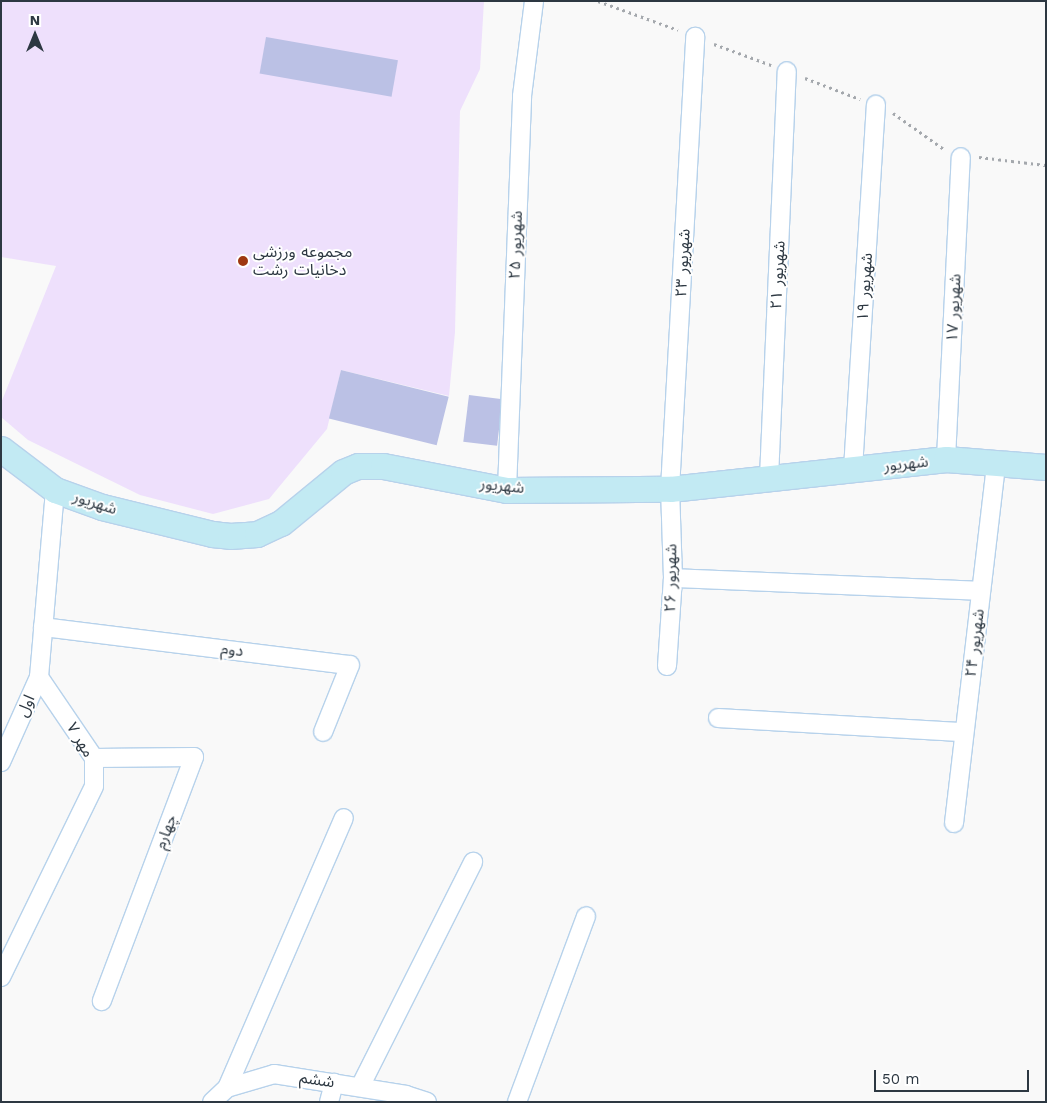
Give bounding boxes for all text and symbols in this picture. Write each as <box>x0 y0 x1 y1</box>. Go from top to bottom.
north arrow <box>10 10 60 60</box>
text: N <box>30 12 40 28</box>
street label: شهریور ۲۵ <box>505 210 527 280</box>
street label: شهریور ۲۳ <box>672 228 694 298</box>
street label: شهریور ۲۱ <box>767 240 789 310</box>
place label: مجموعه ورزشی دخانیات رشت <box>253 242 352 280</box>
street label: شهریور ۱۹ <box>853 252 877 322</box>
marker: مجموعه ورزشی دخانیات رشت <box>237 255 249 267</box>
street label: شهریور ۱۷ <box>943 273 965 343</box>
street label: شهریور <box>883 452 929 476</box>
street label: شهریور <box>479 474 525 498</box>
street label: شهریور <box>71 487 119 519</box>
street label: شهریور ۲۶ <box>661 544 681 612</box>
street label: شهریور ۲۴ <box>961 608 989 678</box>
street label: دوم <box>220 639 244 661</box>
street label: اول <box>13 692 39 720</box>
street label: مهر ۷ <box>62 719 98 761</box>
street label: چهارم <box>151 812 181 852</box>
scale bar <box>877 1060 1032 1092</box>
street label: ششم <box>298 1068 336 1092</box>
text: 50 m <box>882 1070 919 1088</box>

